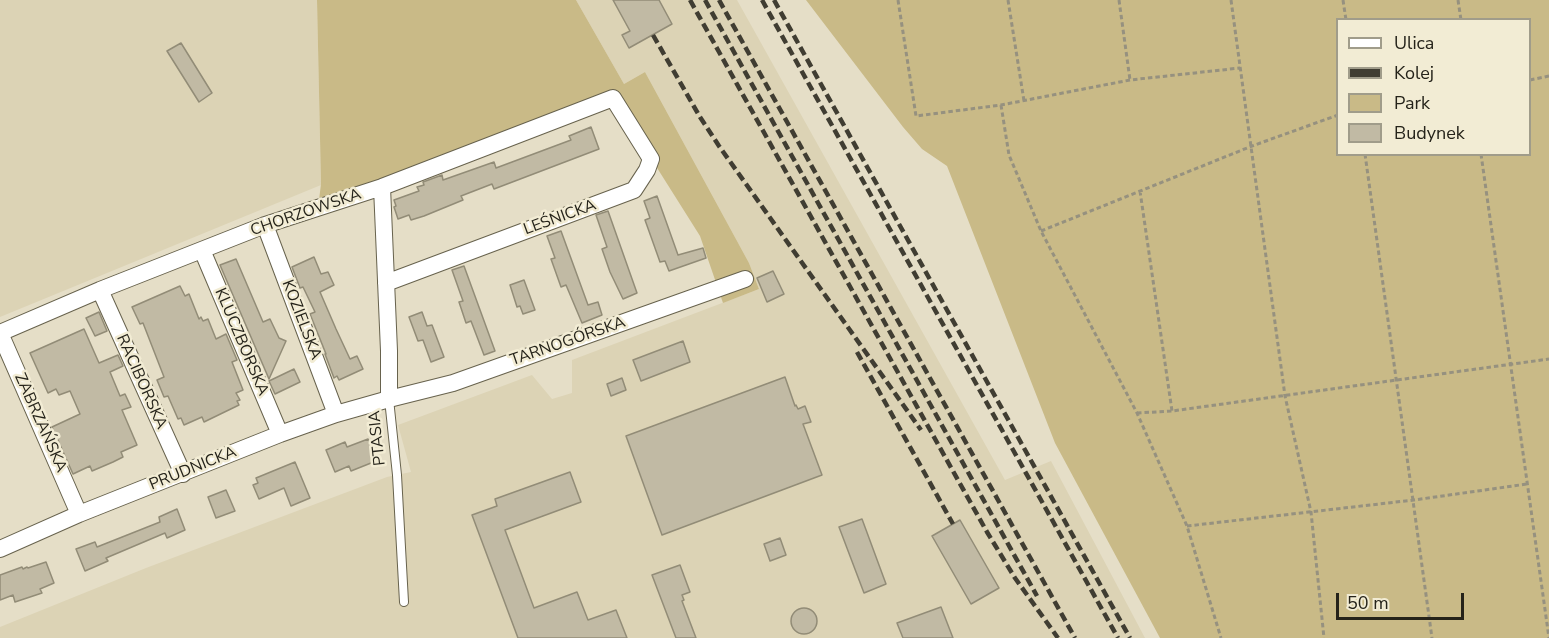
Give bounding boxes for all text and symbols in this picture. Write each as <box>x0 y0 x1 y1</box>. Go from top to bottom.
legend <box>1336 18 1531 156</box>
text: Ulica <box>1394 31 1434 55</box>
text: Kolej <box>1394 61 1434 85</box>
text: Park <box>1394 91 1430 115</box>
text: Budynek <box>1394 121 1465 145</box>
street label: CHORZOWSKA <box>248 185 364 241</box>
street label: LEŚNICKA <box>521 196 599 240</box>
street label: KOZIELSKA <box>277 277 325 363</box>
street label: KLUCZBORSKA <box>210 285 272 399</box>
street label: TARNOGÓRSKA <box>508 313 628 371</box>
street label: RACIBORSKA <box>112 332 170 432</box>
street label: ZABRZAŃSKA <box>10 371 70 475</box>
street label: PTASIA <box>366 409 390 467</box>
street label: PRUDNICKA <box>147 443 239 495</box>
scale bar <box>1339 581 1466 619</box>
text: 50 m <box>1347 591 1389 615</box>

